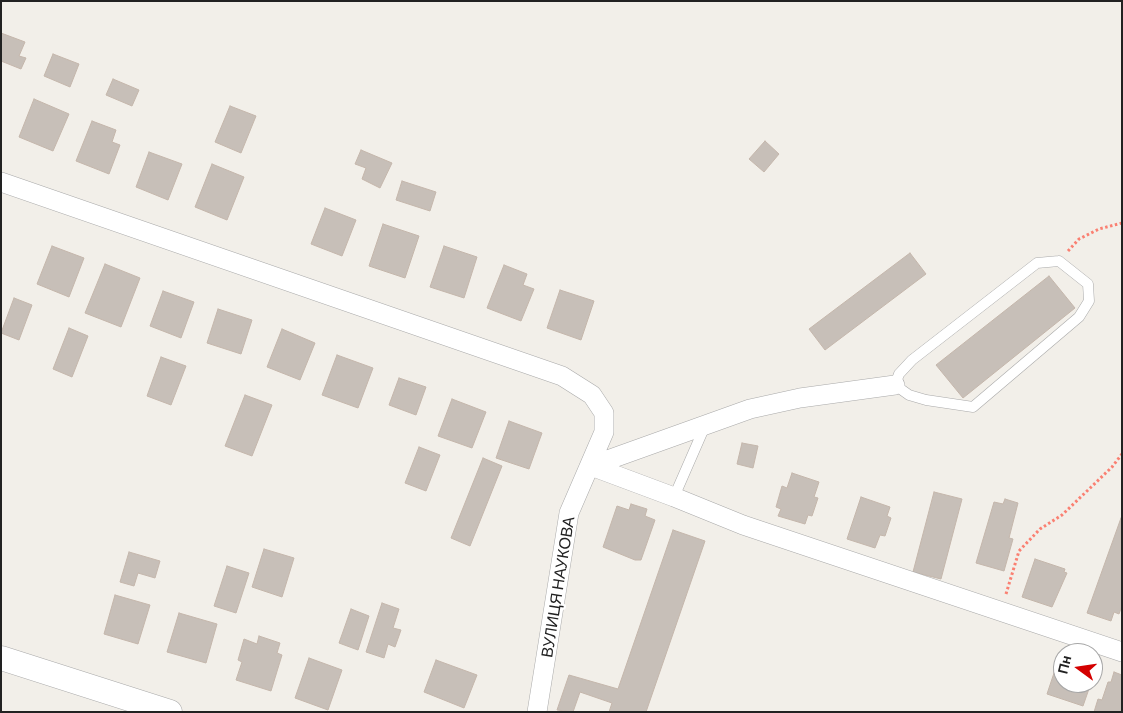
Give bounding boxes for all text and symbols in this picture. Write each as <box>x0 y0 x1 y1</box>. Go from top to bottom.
street label: ВУЛИЦЯ НАУКОВА <box>537 515 579 659</box>
north arrow <box>1053 643 1103 693</box>
text: Пн <box>1053 653 1074 676</box>

